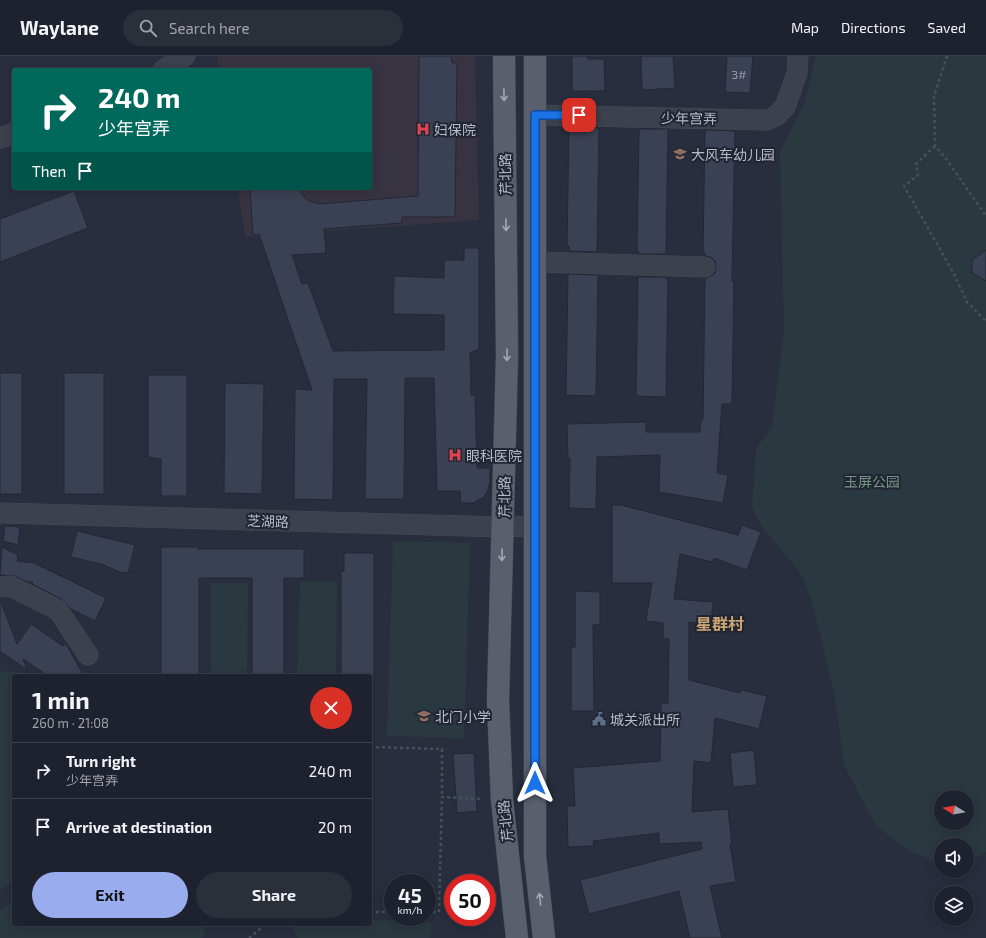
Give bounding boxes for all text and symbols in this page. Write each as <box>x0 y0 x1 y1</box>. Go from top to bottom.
search box <box>123 10 403 46</box>
text: Waylane <box>20 16 99 39</box>
icon: search <box>137 17 159 39</box>
text: Search here <box>169 19 250 37</box>
text: Map <box>791 19 819 36</box>
text: Directions <box>841 19 906 36</box>
text: Saved <box>928 19 966 36</box>
house number: 3# <box>732 67 746 81</box>
text: 240 m <box>98 80 181 114</box>
icon: right <box>32 84 84 136</box>
one-way arrow <box>500 88 508 101</box>
pin <box>562 98 596 132</box>
icon: arrive <box>568 104 590 126</box>
street label: 少年宫弄 <box>661 109 717 127</box>
text: 少年宫弄 <box>98 117 170 139</box>
hospital icon: 妇保院 <box>415 121 431 137</box>
place label: 妇保院 <box>434 121 476 138</box>
school or university icon: 大风车幼儿园 <box>672 146 688 162</box>
place label: 大风车幼儿园 <box>691 146 775 163</box>
street label: 芹北路 <box>496 153 514 195</box>
icon: arrive <box>74 160 96 182</box>
text: Then <box>32 162 66 180</box>
one-way arrow <box>502 218 509 231</box>
one-way arrow <box>503 348 511 361</box>
hospital icon: 眼科医院 <box>447 447 463 463</box>
place label: 眼科医院 <box>466 447 522 464</box>
park label: 玉屏公园 <box>844 473 900 490</box>
street label: 芹北路 <box>495 476 513 518</box>
street label: 芝湖路 <box>247 512 289 530</box>
one-way arrow <box>498 548 506 561</box>
district label: 星群村 <box>696 614 744 633</box>
text: 1 min <box>32 685 90 714</box>
button: close <box>310 687 352 729</box>
school or university icon: 北门小学 <box>416 708 432 724</box>
place label: 北门小学 <box>435 708 491 725</box>
public building icon: 城关派出所 <box>591 711 607 727</box>
place label: 城关派出所 <box>610 711 680 728</box>
text: 260 m · 21:08 <box>32 715 109 731</box>
text: Turn right <box>66 752 136 770</box>
icon: right <box>32 760 54 782</box>
text: 240 m <box>309 762 352 780</box>
position arrow <box>514 762 556 804</box>
text: 少年宫弄 <box>66 772 118 788</box>
north arrow <box>934 790 974 830</box>
map controls <box>934 790 974 926</box>
street label: 芹北路 <box>494 799 516 843</box>
icon: arrive <box>32 816 54 838</box>
text: Arrive at destination <box>66 818 212 836</box>
text: 20 m <box>318 818 352 836</box>
button: sound <box>934 838 974 878</box>
button: Exit <box>32 872 188 918</box>
button: Share <box>196 872 352 918</box>
speed limit sign: 50 <box>444 874 496 926</box>
text: 45 <box>398 883 422 907</box>
button: layers <box>934 886 974 926</box>
one-way arrow <box>536 893 543 906</box>
text: km/h <box>398 904 422 916</box>

